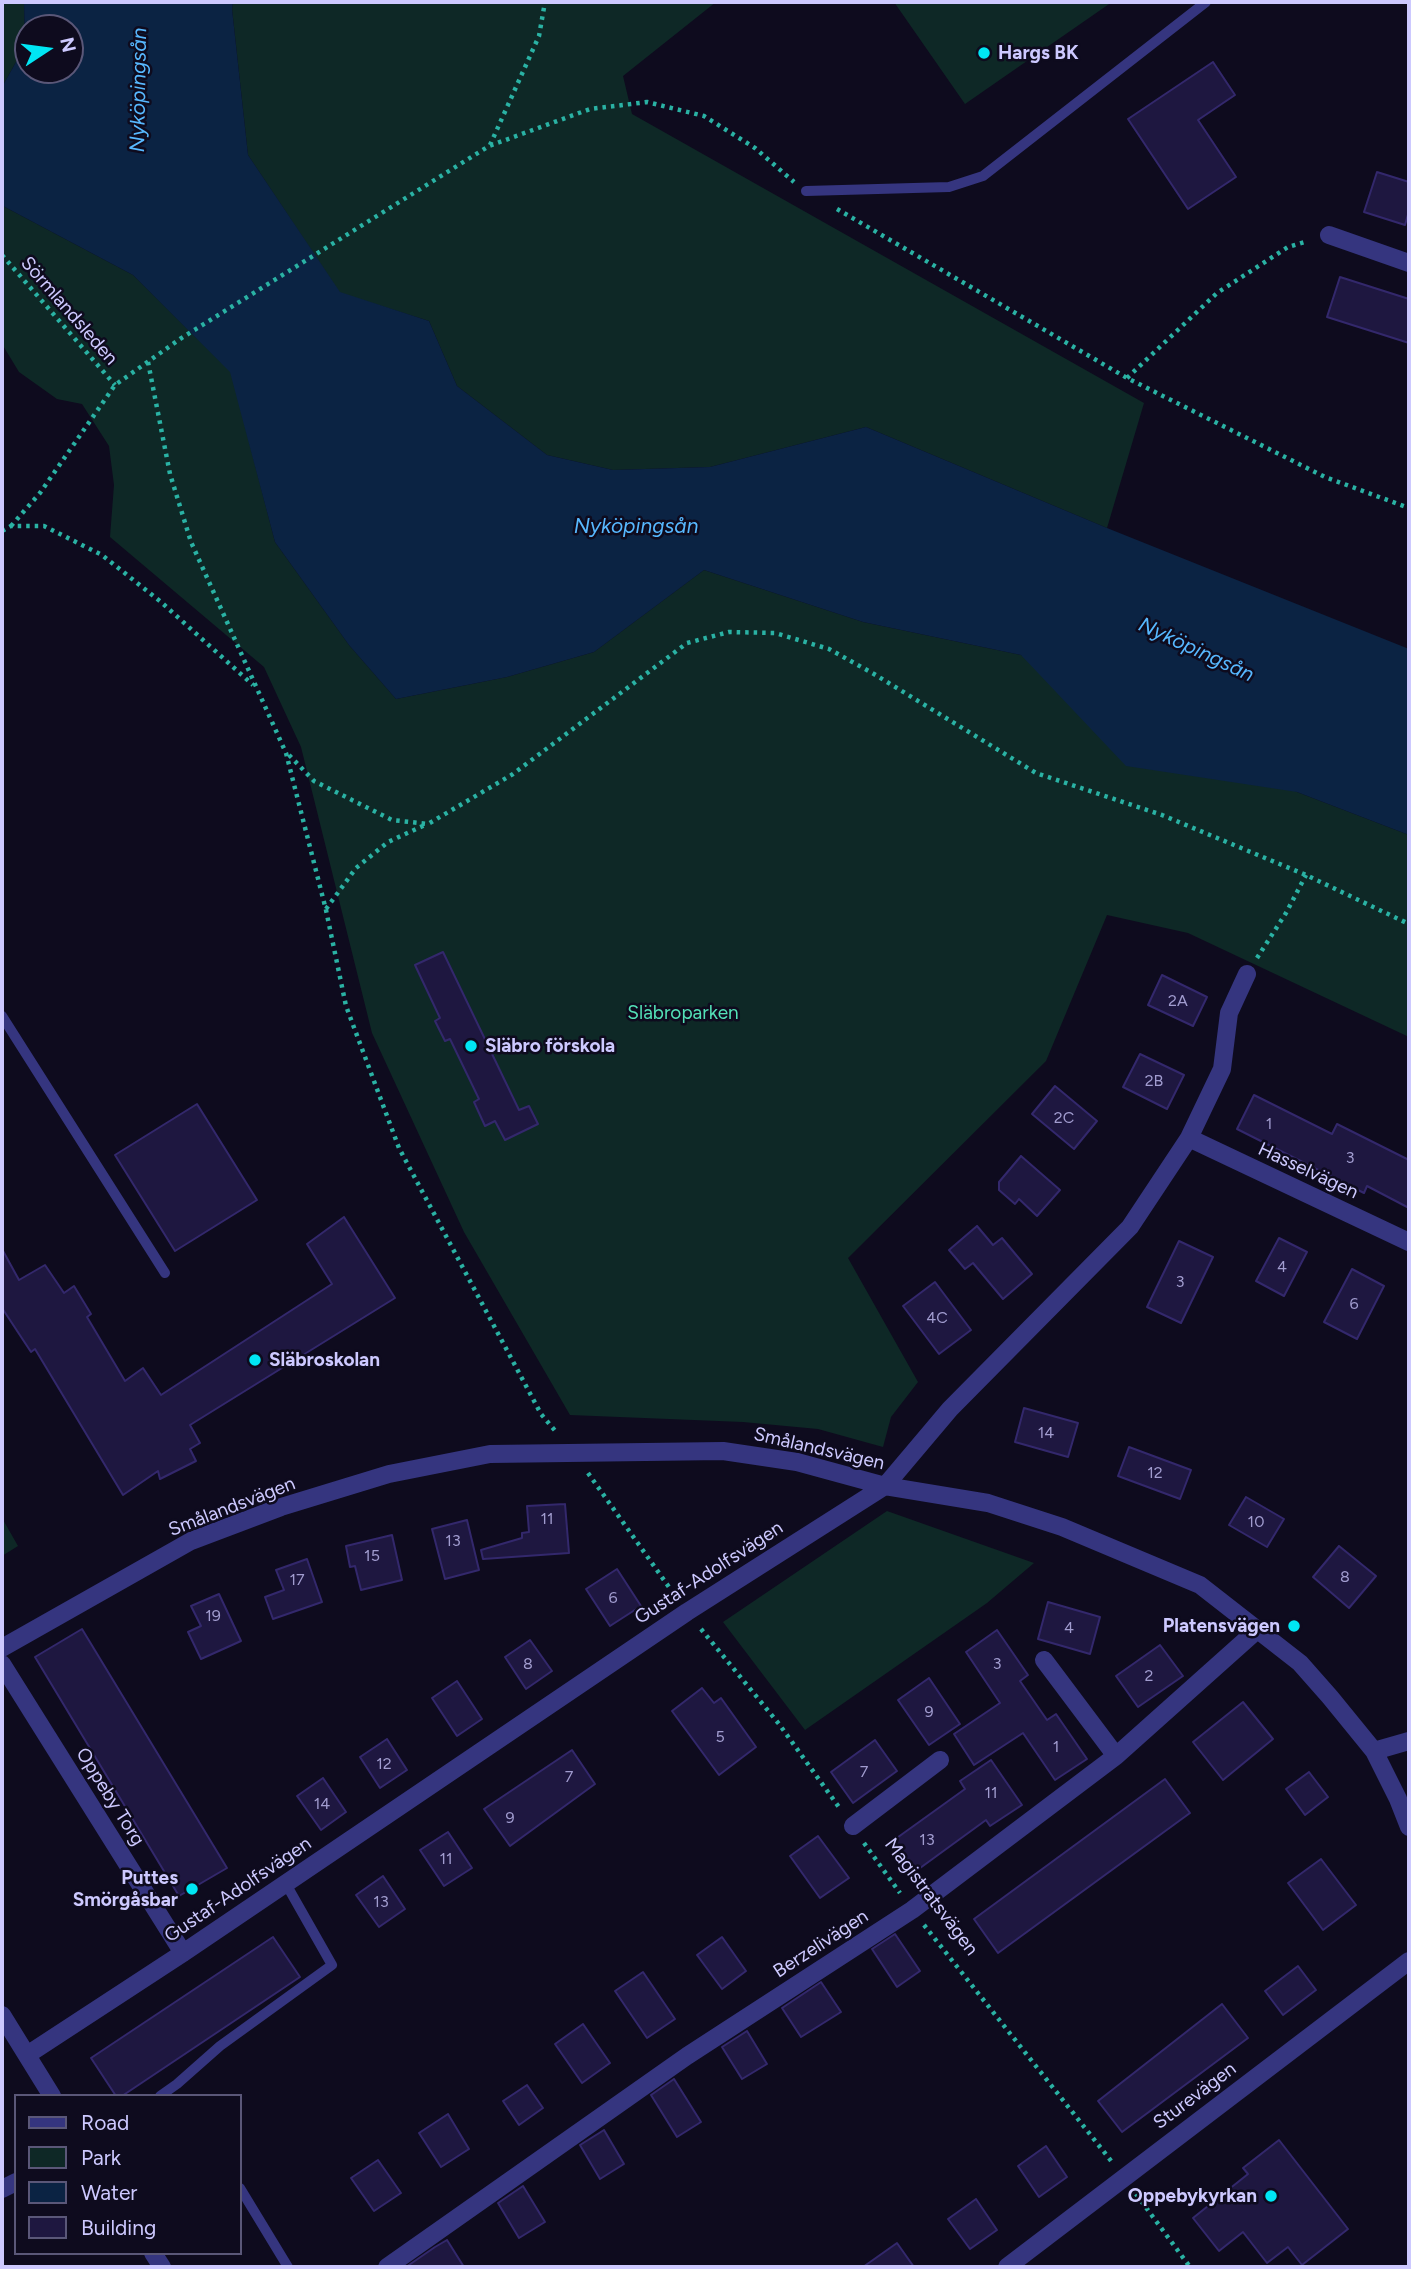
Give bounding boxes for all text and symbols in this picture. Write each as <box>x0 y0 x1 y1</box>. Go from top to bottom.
north arrow <box>14 14 84 84</box>
water label: Nyköpingsån <box>125 27 153 153</box>
text: N <box>55 35 81 54</box>
place label: Hargs BK <box>998 42 1079 64</box>
marker: Hargs BK <box>976 45 992 61</box>
street label: Sörmlandsleden <box>16 252 122 370</box>
water label: Nyköpingsån <box>574 514 698 540</box>
water label: Nyköpingsån <box>1134 612 1258 688</box>
house number: 2A <box>1168 991 1188 1011</box>
park label: Släbroparken <box>627 1002 739 1024</box>
place label: Släbro förskola <box>485 1035 615 1057</box>
marker: Släbro förskola <box>463 1038 479 1054</box>
house number: 2B <box>1145 1071 1163 1091</box>
house number: 2C <box>1054 1108 1074 1128</box>
house number: 1 <box>1266 1114 1272 1134</box>
street label: Hasselvägen <box>1254 1138 1362 1204</box>
house number: 3 <box>1346 1148 1354 1168</box>
house number: 4 <box>1277 1257 1287 1277</box>
house number: 3 <box>1176 1272 1184 1292</box>
house number: 6 <box>1349 1294 1359 1314</box>
house number: 4C <box>926 1308 948 1328</box>
place label: Släbroskolan <box>269 1349 380 1371</box>
marker: Släbroskolan <box>247 1352 263 1368</box>
street label: Smålandsvägen <box>751 1423 887 1475</box>
house number: 14 <box>1038 1423 1054 1443</box>
house number: 12 <box>1147 1463 1163 1483</box>
street label: Smålandsvägen <box>166 1472 298 1542</box>
house number: 11 <box>540 1509 554 1529</box>
house number: 10 <box>1248 1512 1264 1532</box>
street label: Gustaf-Adolfsvägen <box>631 1517 787 1629</box>
house number: 13 <box>445 1531 461 1551</box>
house number: 15 <box>364 1546 380 1566</box>
house number: 8 <box>1340 1567 1350 1587</box>
house number: 17 <box>289 1570 305 1590</box>
house number: 6 <box>608 1588 618 1608</box>
house number: 19 <box>205 1606 221 1626</box>
place label: Platensvägen <box>1163 1615 1280 1637</box>
house number: 4 <box>1064 1618 1074 1638</box>
marker: Platensvägen <box>1286 1618 1302 1634</box>
house number: 8 <box>523 1654 533 1674</box>
house number: 3 <box>993 1654 1001 1674</box>
house number: 2 <box>1145 1666 1153 1686</box>
house number: 9 <box>924 1702 934 1722</box>
house number: 5 <box>715 1727 725 1747</box>
house number: 1 <box>1053 1737 1059 1757</box>
street label: Oppeby Torg <box>71 1744 149 1850</box>
house number: 12 <box>376 1754 392 1774</box>
house number: 7 <box>860 1762 868 1782</box>
house number: 7 <box>565 1767 573 1787</box>
house number: 11 <box>984 1783 998 1803</box>
house number: 14 <box>314 1794 330 1814</box>
house number: 9 <box>505 1808 515 1828</box>
house number: 13 <box>919 1830 935 1850</box>
street label: Gustaf-Adolfsvägen <box>160 1832 316 1948</box>
street label: Magistratsvägen <box>879 1834 983 1960</box>
house number: 11 <box>439 1849 453 1869</box>
place label: Puttes Smörgåsbar <box>73 1867 178 1911</box>
marker: Puttes Smörgåsbar <box>184 1881 200 1897</box>
house number: 13 <box>373 1892 389 1912</box>
street label: Berzelivägen <box>769 1905 873 1983</box>
street label: Sturevägen <box>1149 2058 1241 2134</box>
legend <box>14 2094 242 2255</box>
text: Road <box>81 2110 129 2135</box>
text: Park <box>81 2145 121 2170</box>
text: Water <box>81 2180 137 2205</box>
place label: Oppebykyrkan <box>1128 2185 1257 2207</box>
marker: Oppebykyrkan <box>1263 2188 1279 2204</box>
text: Building <box>81 2215 156 2240</box>

